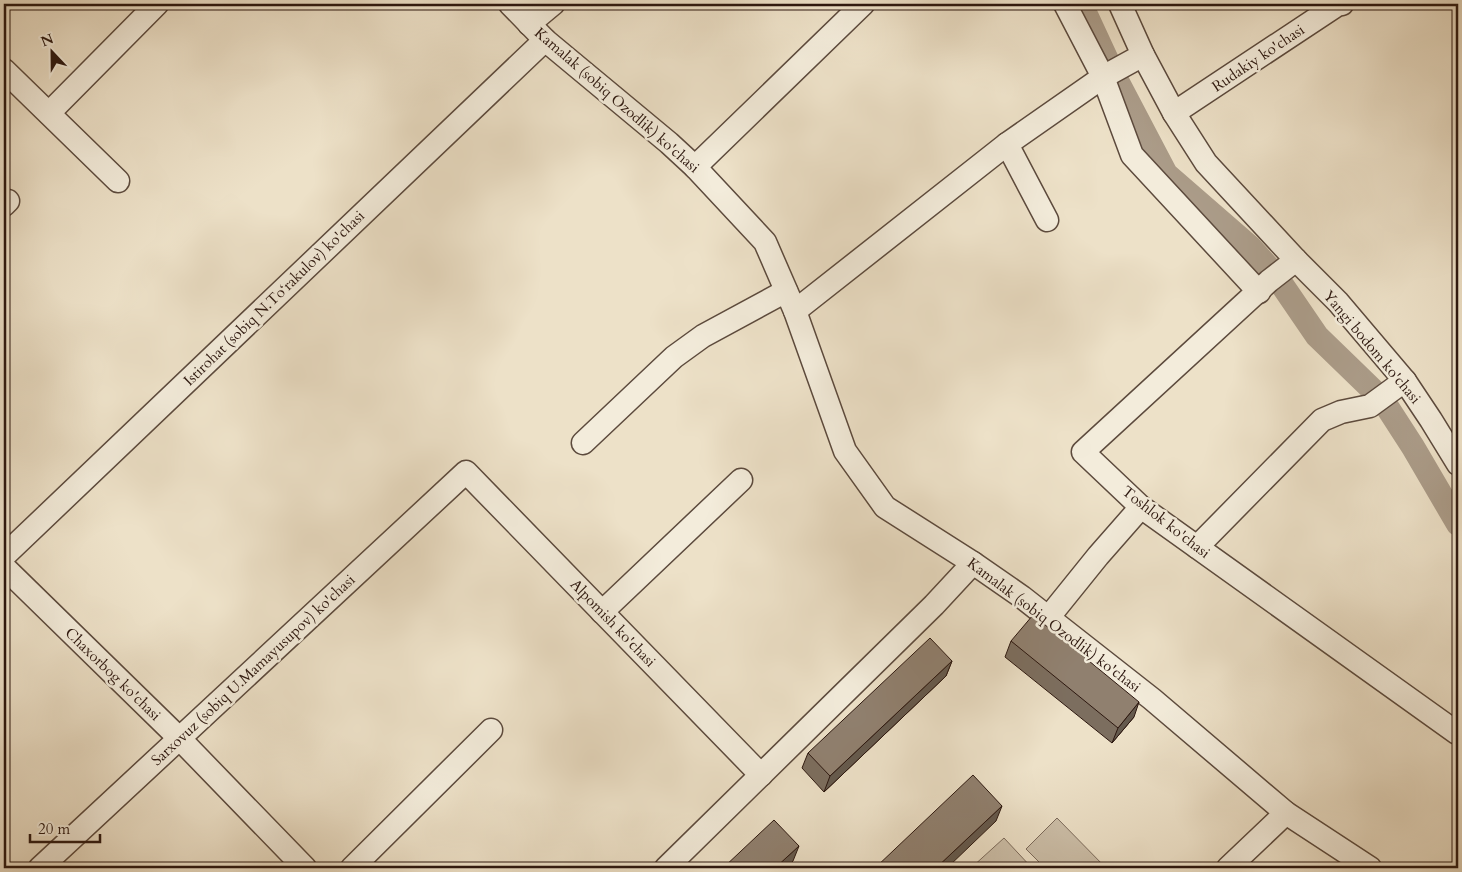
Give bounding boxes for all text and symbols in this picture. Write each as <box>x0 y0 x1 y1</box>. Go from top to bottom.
street label: Rudakiy ko'chasi <box>1208 20 1308 96</box>
street label: Kamalak (sobiq Ozodlik) ko'chasi <box>530 23 704 177</box>
north arrow <box>28 28 78 78</box>
text: N <box>38 29 57 51</box>
street label: Istirohat (sobiq N.To‘rakulov) ko'chasi <box>179 206 369 390</box>
street label: Yangi bodom ko'chasi <box>1319 286 1425 408</box>
street label: Toshlok ko'chasi <box>1118 481 1214 563</box>
street label: Kamalak (sobiq Ozodlik) ko'chasi <box>963 553 1145 697</box>
street label: Sarxovuz (sobiq U.Mamayusupov) ko'chasi <box>147 570 359 770</box>
street label: Alpomish ko'chasi <box>566 575 660 671</box>
street label: Chaxorbog ko'chasi <box>61 623 165 725</box>
scale bar <box>30 812 100 844</box>
text: 20 m <box>38 819 70 839</box>

